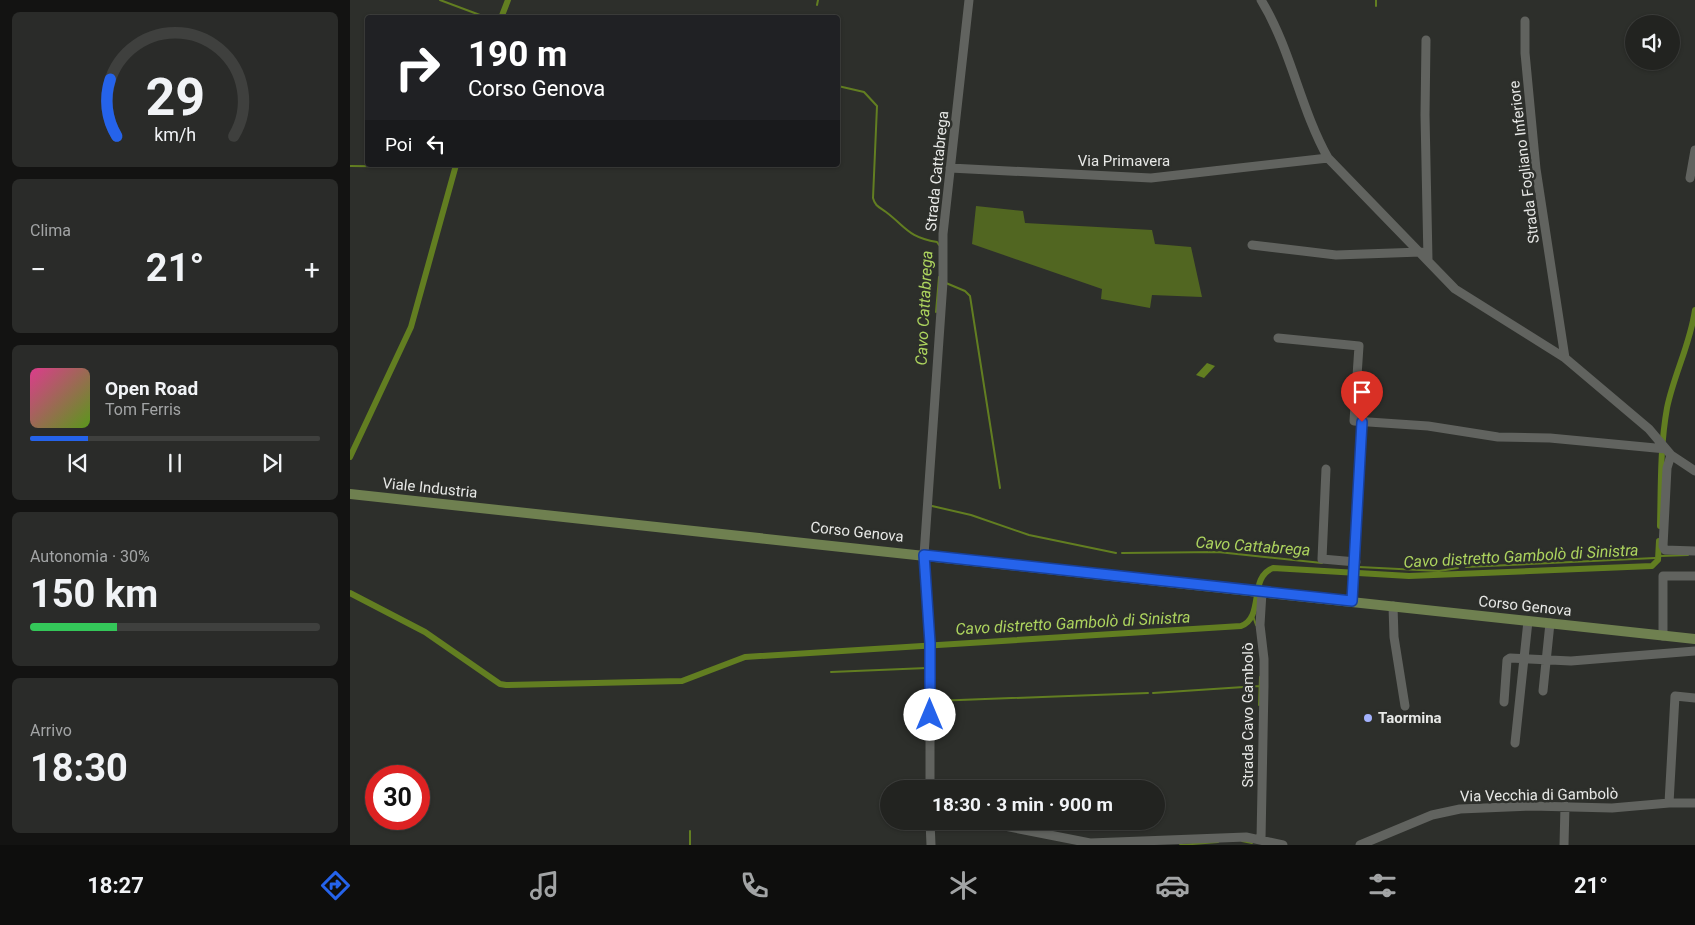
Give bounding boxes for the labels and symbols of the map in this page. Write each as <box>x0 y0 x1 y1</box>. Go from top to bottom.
street label: Strada Fogliano Inferiore <box>1505 80 1543 244</box>
street label: Strada Cattabrega <box>922 110 952 232</box>
street label: Via Primavera <box>1078 152 1170 170</box>
water label: Cavo Cattabrega <box>912 250 936 366</box>
pin <box>1341 371 1383 422</box>
street label: Viale Industria <box>382 474 478 502</box>
street label: Corso Genova <box>809 518 905 546</box>
water label: Cavo Cattabrega <box>1195 533 1311 559</box>
water label: Cavo distretto Gambolò di Sinistra <box>1403 540 1639 572</box>
street label: Corso Genova <box>1477 592 1573 620</box>
water label: Cavo distretto Gambolò di Sinistra <box>955 607 1191 639</box>
street label: Strada Cavo Gambolò <box>1239 642 1257 788</box>
position arrow <box>903 688 955 740</box>
place label: Taormina <box>1378 709 1442 727</box>
marker: Taormina <box>1362 712 1374 724</box>
speed limit sign: 30 <box>365 765 430 830</box>
street label: Via Vecchia di Gambolò <box>1460 785 1618 805</box>

